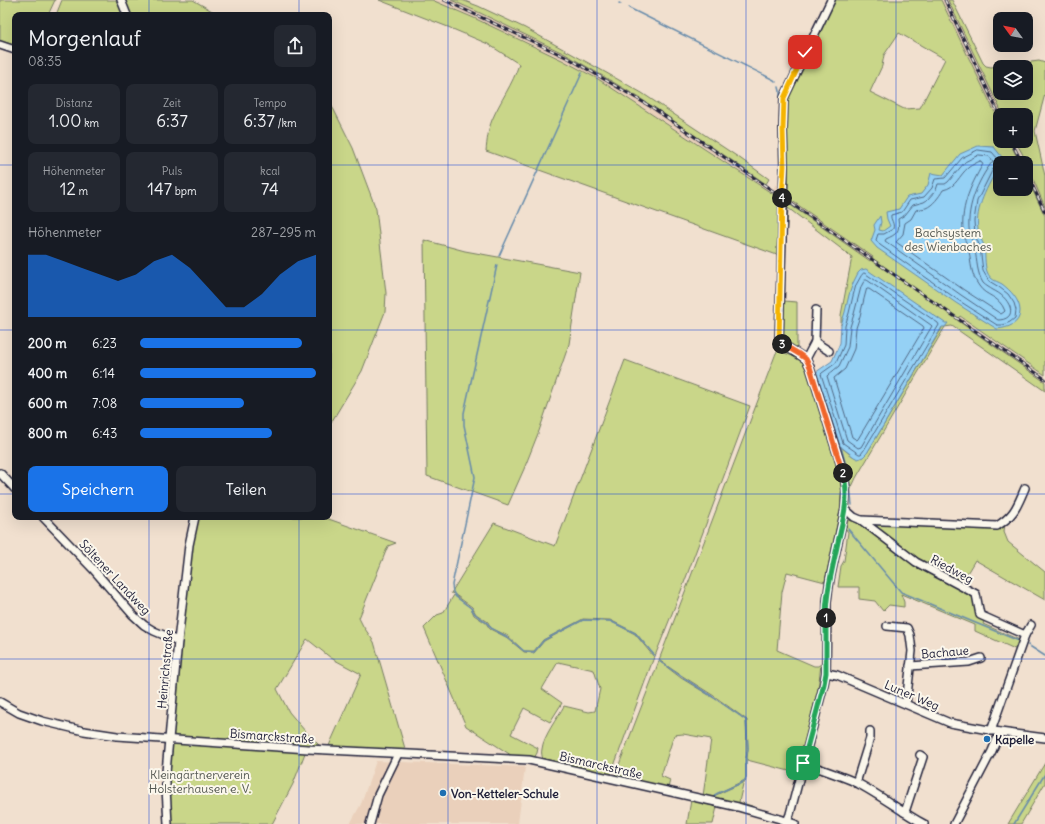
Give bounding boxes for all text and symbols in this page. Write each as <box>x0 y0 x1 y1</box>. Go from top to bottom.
north arrow <box>993 12 1033 52</box>
map controls <box>993 12 1033 196</box>
text: Morgenlauf <box>28 24 141 52</box>
button: share <box>274 25 316 67</box>
pin <box>788 35 822 69</box>
icon: check <box>794 41 816 63</box>
text: 08:35 <box>28 53 62 70</box>
button: layers <box>993 60 1033 100</box>
text: Distanz <box>56 96 92 110</box>
text: Zeit <box>163 96 181 110</box>
text: Tempo <box>253 96 287 110</box>
button: + <box>993 108 1033 148</box>
text: 1.00 <box>49 110 81 132</box>
text: 6:37 <box>156 110 188 132</box>
text: 6:37 <box>243 110 275 132</box>
text: km <box>81 116 99 130</box>
text: /km <box>275 116 297 130</box>
button: − <box>993 156 1033 196</box>
text: Höhenmeter <box>43 164 105 178</box>
text: Puls <box>162 164 182 178</box>
text: kcal <box>260 164 280 178</box>
text: 12 <box>60 178 76 200</box>
text: 147 <box>147 178 172 200</box>
text: 74 <box>261 178 279 200</box>
text: m <box>76 184 88 198</box>
text: bpm <box>172 184 197 198</box>
pin: 4 <box>772 188 792 208</box>
text: 4 <box>779 191 785 205</box>
text: Höhenmeter <box>28 224 102 241</box>
text: 287–295 m <box>251 224 316 241</box>
park label: Bachsystem des Wienbaches <box>904 225 992 254</box>
pin: 3 <box>772 334 792 354</box>
text: 200 m <box>28 335 67 352</box>
text: 6:23 <box>92 335 117 352</box>
text: 3 <box>779 337 785 351</box>
text: 400 m <box>28 365 67 382</box>
text: 6:14 <box>92 365 115 382</box>
text: 600 m <box>28 395 67 412</box>
text: 7:08 <box>92 395 117 412</box>
text: 800 m <box>28 425 67 442</box>
text: 6:43 <box>92 425 117 442</box>
pin: 2 <box>833 463 853 483</box>
button: Speichern <box>28 466 168 512</box>
button: Teilen <box>176 466 316 512</box>
text: 2 <box>840 466 846 480</box>
street label: Söltener Landweg <box>76 536 154 618</box>
street label: Riedweg <box>928 551 976 587</box>
pin: 1 <box>816 608 836 628</box>
text: 1 <box>824 611 828 625</box>
street label: Heinrichstraße <box>154 629 176 709</box>
street label: Bachaue <box>920 642 970 662</box>
street label: Luner Weg <box>882 677 942 713</box>
street label: Bismarckstraße <box>229 726 315 746</box>
place label: Kapelle <box>995 732 1035 748</box>
marker: Kapelle <box>982 734 992 744</box>
pin <box>786 746 820 780</box>
street label: Bismarckstraße <box>558 748 644 782</box>
icon: arrive <box>792 752 814 774</box>
park label: Kleingärtnerverein Holsterhausen e. V. <box>149 767 251 796</box>
place label: Von-Ketteler-Schule <box>451 786 559 801</box>
marker: Von-Ketteler-Schule <box>438 788 448 798</box>

